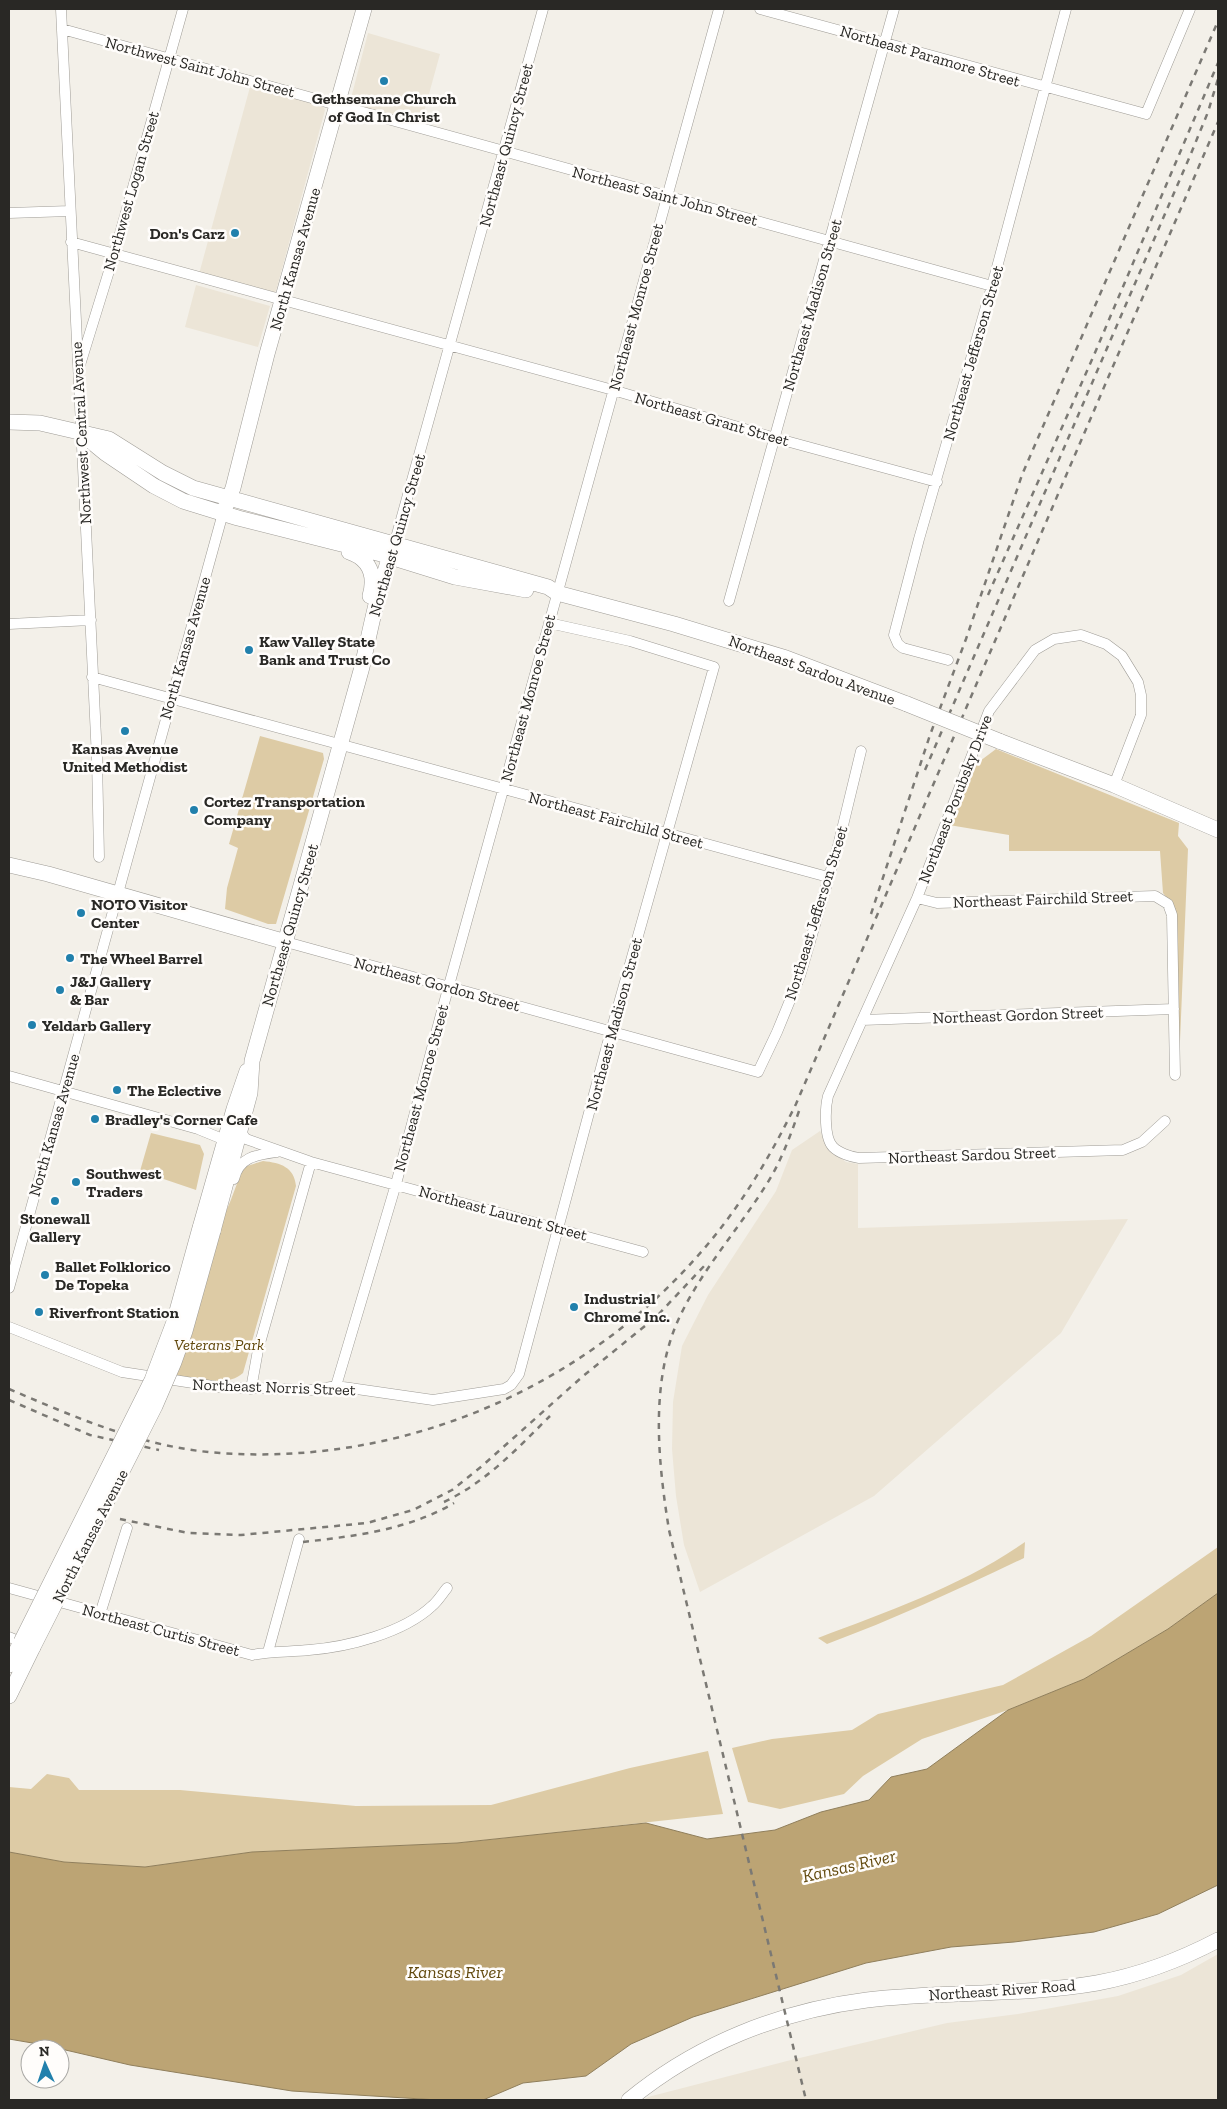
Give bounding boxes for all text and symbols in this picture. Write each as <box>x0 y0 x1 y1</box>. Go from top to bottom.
street label: Northeast Paramore Street <box>838 21 1022 91</box>
street label: Northwest Saint John Street <box>103 33 297 101</box>
street label: Northeast Quincy Street <box>475 61 537 229</box>
marker: Gethsemane Church of God In Christ <box>378 75 390 87</box>
place label: Gethsemane Church of God In Christ <box>312 89 457 126</box>
street label: Northwest Logan Street <box>99 109 163 273</box>
street label: Northeast Saint John Street <box>570 162 760 230</box>
street label: North Kansas Avenue <box>266 185 324 333</box>
street label: Northeast Madison Street <box>778 217 846 393</box>
street label: Northeast Monroe Street <box>605 221 668 393</box>
place label: Don's Carz <box>149 224 225 243</box>
marker: Don's Carz <box>229 227 241 239</box>
street label: Northeast Jefferson Street <box>939 263 1007 443</box>
street label: Northwest Central Avenue <box>67 341 95 525</box>
street label: Northeast Grant Street <box>633 388 791 450</box>
street label: Northeast Quincy Street <box>365 451 429 619</box>
street label: North Kansas Avenue <box>156 574 214 722</box>
street label: Northeast Monroe Street <box>497 612 560 784</box>
street label: Northeast Sardou Avenue <box>726 631 898 709</box>
place label: Kaw Valley State Bank and Trust Co <box>259 632 391 669</box>
marker: Kaw Valley State Bank and Trust Co <box>243 644 255 656</box>
street label: Northeast Porubsky Drive <box>914 712 996 886</box>
marker: Kansas Avenue United Methodist <box>119 725 131 737</box>
place label: Kansas Avenue United Methodist <box>62 739 188 776</box>
street label: Northeast Fairchild Street <box>526 787 706 853</box>
place label: Cortez Transportation Company <box>204 792 365 829</box>
marker: Cortez Transportation Company <box>188 804 200 816</box>
street label: Northeast Jefferson Street <box>780 823 852 1003</box>
street label: Northeast Quincy Street <box>258 841 322 1009</box>
street label: Northeast Fairchild Street <box>953 886 1134 912</box>
place label: NOTO Visitor Center <box>91 895 188 932</box>
marker: NOTO Visitor Center <box>75 907 87 919</box>
street label: Northeast Madison Street <box>582 935 646 1113</box>
place label: The Wheel Barrel <box>80 949 203 968</box>
marker: The Wheel Barrel <box>64 952 76 964</box>
street label: Northeast Gordon Street <box>352 953 522 1015</box>
place label: J&J Gallery & Bar <box>70 972 151 1009</box>
marker: J&J Gallery & Bar <box>54 984 66 996</box>
street label: Northeast Monroe Street <box>390 1002 453 1174</box>
street label: Northeast Gordon Street <box>932 1003 1104 1027</box>
place label: Yeldarb Gallery <box>42 1016 151 1035</box>
marker: Yeldarb Gallery <box>26 1019 38 1031</box>
street label: North Kansas Avenue <box>25 1051 83 1199</box>
place label: The Eclective <box>127 1081 221 1100</box>
marker: The Eclective <box>111 1084 123 1096</box>
place label: Bradley's Corner Cafe <box>105 1110 258 1129</box>
marker: Bradley's Corner Cafe <box>89 1113 101 1125</box>
street label: Northeast Sardou Street <box>888 1143 1056 1167</box>
place label: Southwest Traders <box>86 1164 162 1201</box>
marker: Southwest Traders <box>70 1176 82 1188</box>
street label: Northeast Laurent Street <box>417 1181 589 1245</box>
marker: Stonewall Gallery <box>49 1195 61 1207</box>
place label: Stonewall Gallery <box>20 1209 90 1246</box>
place label: Ballet Folklorico De Topeka <box>55 1257 171 1294</box>
marker: Ballet Folklorico De Topeka <box>39 1269 51 1281</box>
place label: Industrial Chrome Inc. <box>584 1289 670 1326</box>
marker: Industrial Chrome Inc. <box>568 1301 580 1313</box>
place label: Riverfront Station <box>49 1303 179 1322</box>
marker: Riverfront Station <box>33 1306 45 1318</box>
park label: Veterans Park <box>174 1335 264 1354</box>
street label: Northeast Norris Street <box>192 1375 356 1399</box>
street label: North Kansas Avenue <box>48 1466 132 1606</box>
street label: Northeast Curtis Street <box>80 1600 242 1660</box>
water label: Kansas River <box>800 1844 899 1887</box>
water label: Kansas River <box>407 1961 503 1983</box>
street label: Northeast River Road <box>928 1975 1076 2005</box>
north arrow <box>20 2039 70 2089</box>
text: N <box>39 2043 50 2060</box>

